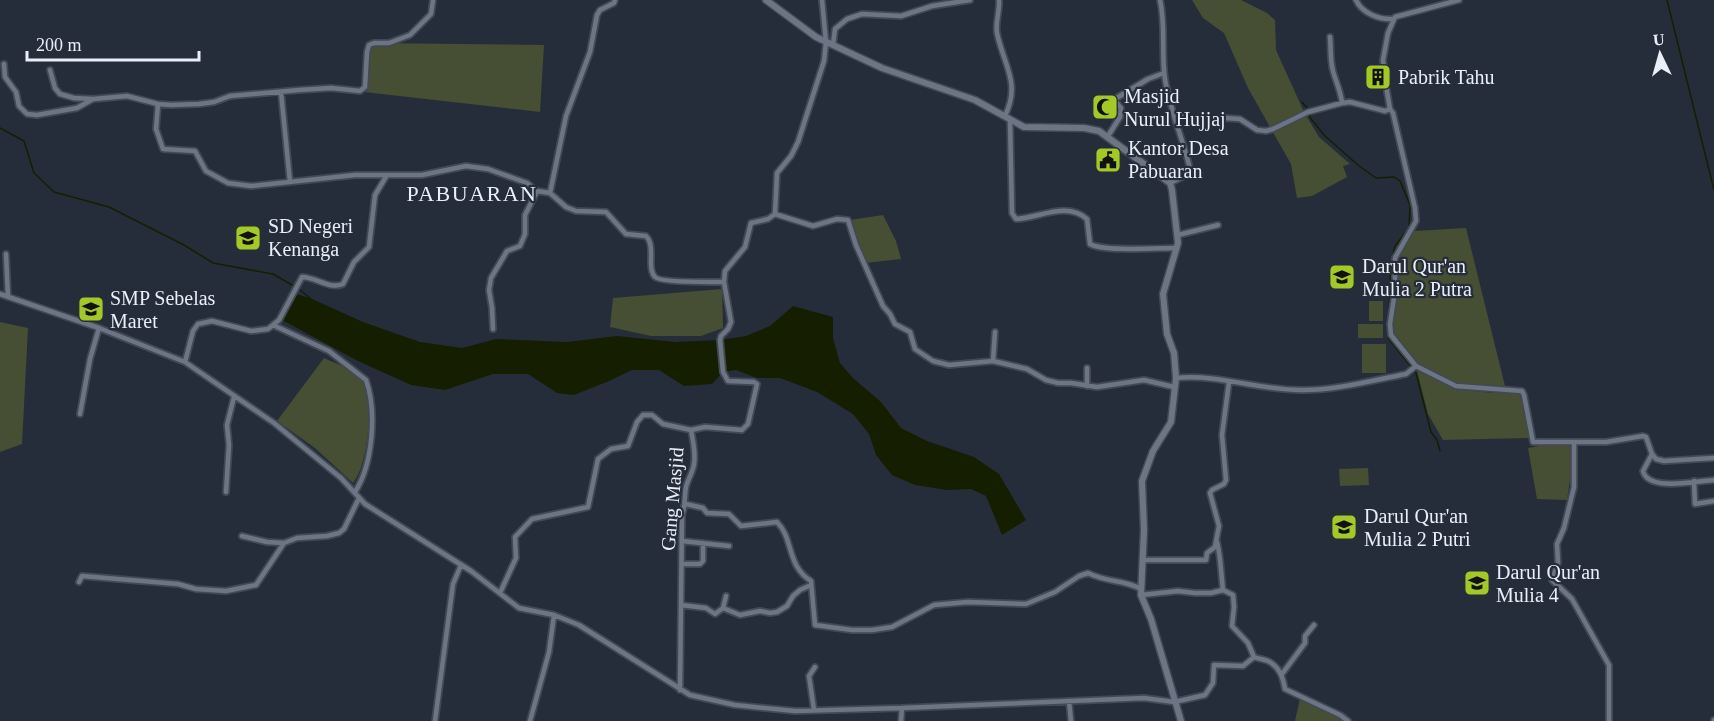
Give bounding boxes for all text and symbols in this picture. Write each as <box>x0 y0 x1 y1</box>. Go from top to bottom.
scale bar <box>27 24 200 62</box>
north arrow <box>1630 24 1690 84</box>
text: U <box>1652 31 1666 49</box>
text: 200 m <box>36 35 82 55</box>
building icon: Pabrik Tahu <box>1363 62 1393 92</box>
place label: Pabrik Tahu <box>1398 66 1495 88</box>
place label: Masjid Nurul Hujjaj <box>1124 85 1226 131</box>
mosque icon: Masjid Nurul Hujjaj <box>1090 92 1120 122</box>
place label: Kantor Desa Pabuaran <box>1128 137 1229 182</box>
public building icon: Kantor Desa Pabuaran <box>1093 145 1123 175</box>
district label: PABUARAN <box>406 181 538 206</box>
place label: SD Negeri Kenanga <box>268 215 353 261</box>
school or university icon: SD Negeri Kenanga <box>233 223 263 253</box>
place label: Darul Qur'an Mulia 2 Putra <box>1362 255 1472 300</box>
school or university icon: Darul Qur'an Mulia 2 Putra <box>1327 262 1357 292</box>
place label: SMP Sebelas Maret <box>110 287 216 332</box>
school or university icon: SMP Sebelas Maret <box>76 294 106 324</box>
street label: Gang Masjid <box>657 446 688 552</box>
place label: Darul Qur'an Mulia 2 Putri <box>1364 505 1471 550</box>
school or university icon: Darul Qur'an Mulia 2 Putri <box>1329 512 1359 542</box>
place label: Darul Qur'an Mulia 4 <box>1496 561 1600 606</box>
school or university icon: Darul Qur'an Mulia 4 <box>1462 568 1492 598</box>

